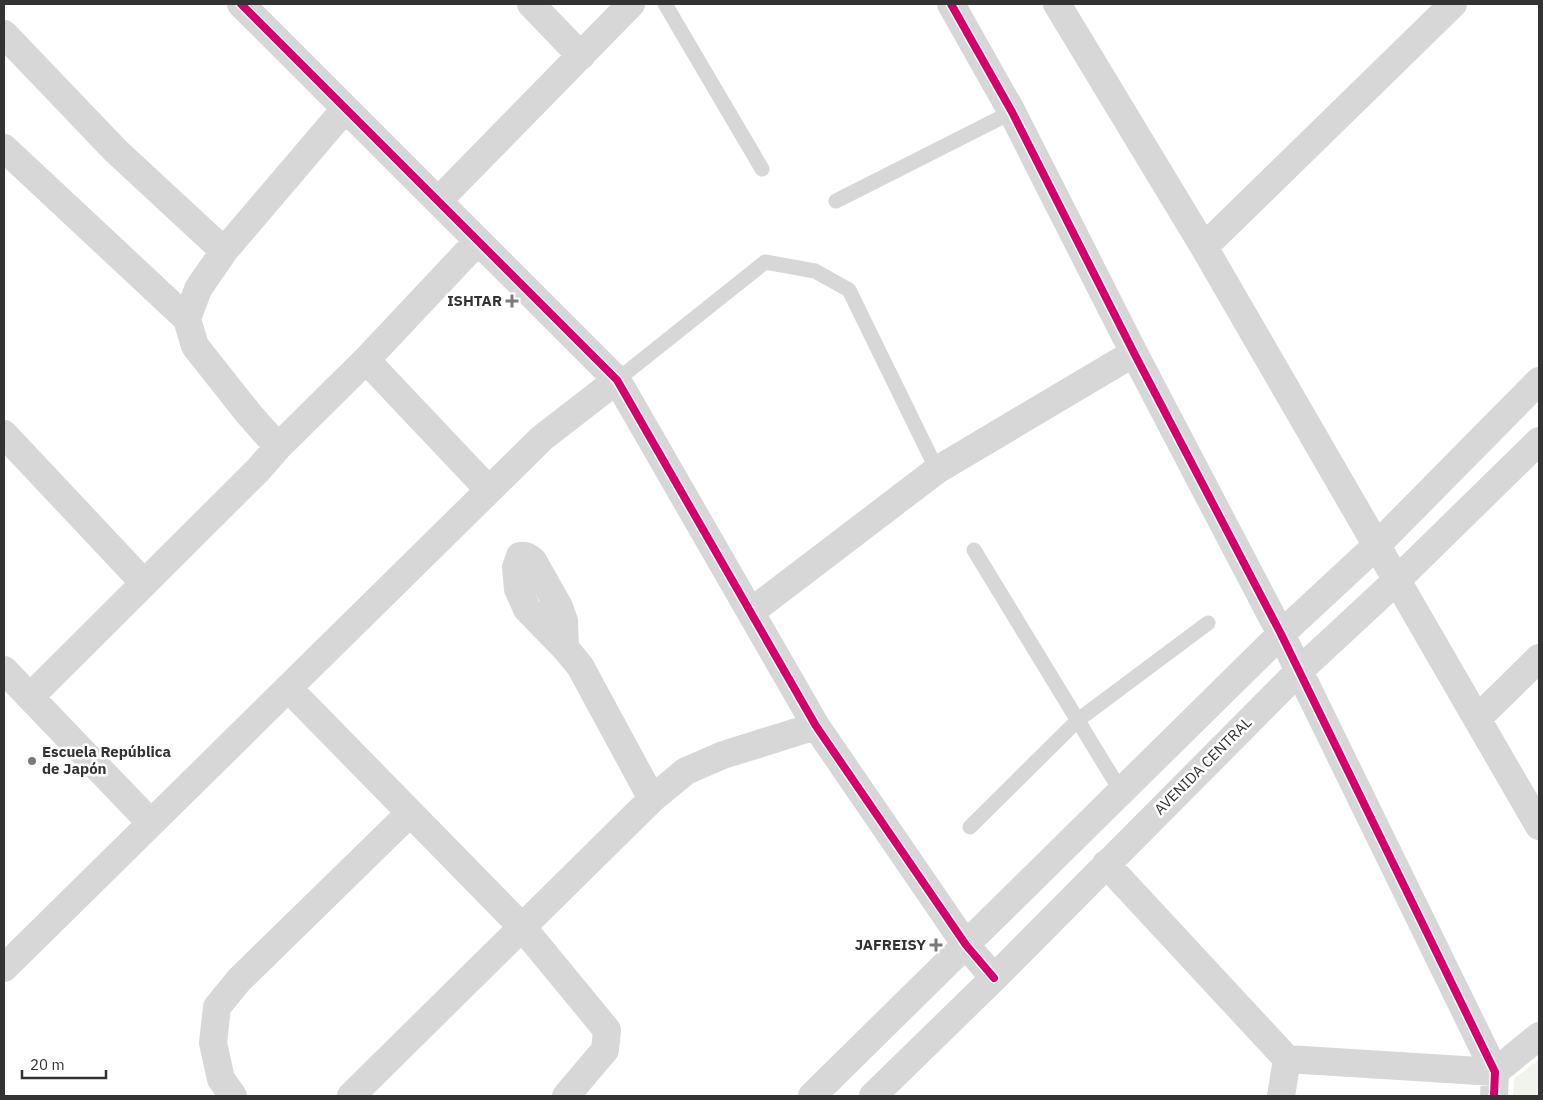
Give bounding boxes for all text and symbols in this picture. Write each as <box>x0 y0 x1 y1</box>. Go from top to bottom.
place label: ISHTAR <box>447 291 502 310</box>
marker: ISHTAR <box>506 295 518 307</box>
street label: AVENIDA CENTRAL <box>1150 712 1256 819</box>
place label: Escuela República de Japón <box>42 742 171 778</box>
marker: Escuela República de Japón <box>26 755 38 767</box>
place label: JAFREISY <box>855 935 926 954</box>
marker: JAFREISY <box>930 939 942 951</box>
scale bar <box>22 1048 106 1080</box>
text: 20 m <box>30 1055 65 1074</box>

